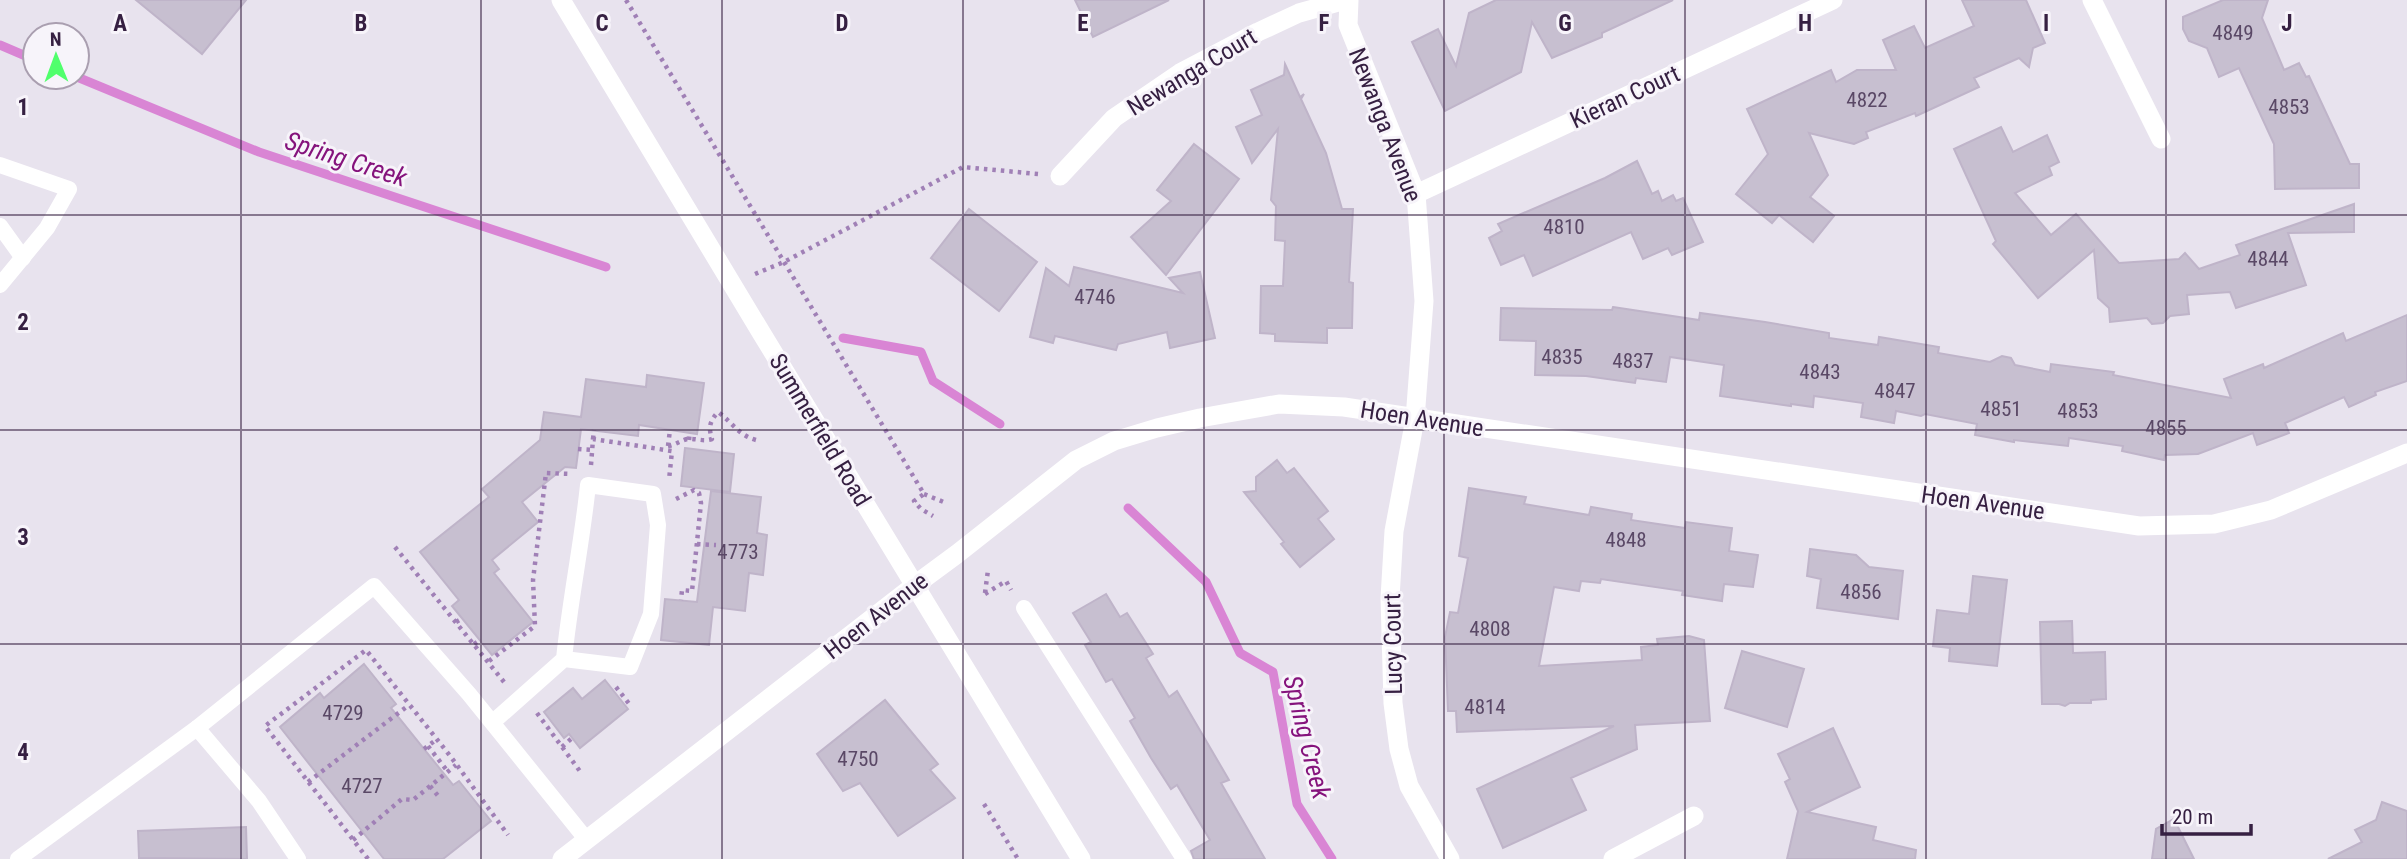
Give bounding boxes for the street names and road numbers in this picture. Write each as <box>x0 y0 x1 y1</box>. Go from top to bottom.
street label: Newanga Court <box>1122 22 1262 122</box>
street label: Newanga Avenue <box>1343 44 1427 206</box>
street label: Kieran Court <box>1566 59 1684 135</box>
street label: Summerfield Road <box>763 349 877 511</box>
street label: Hoen Avenue <box>1358 395 1486 443</box>
street label: Hoen Avenue <box>1919 480 2047 526</box>
street label: Hoen Avenue <box>818 567 934 665</box>
street label: Lucy Court <box>1378 593 1408 695</box>

